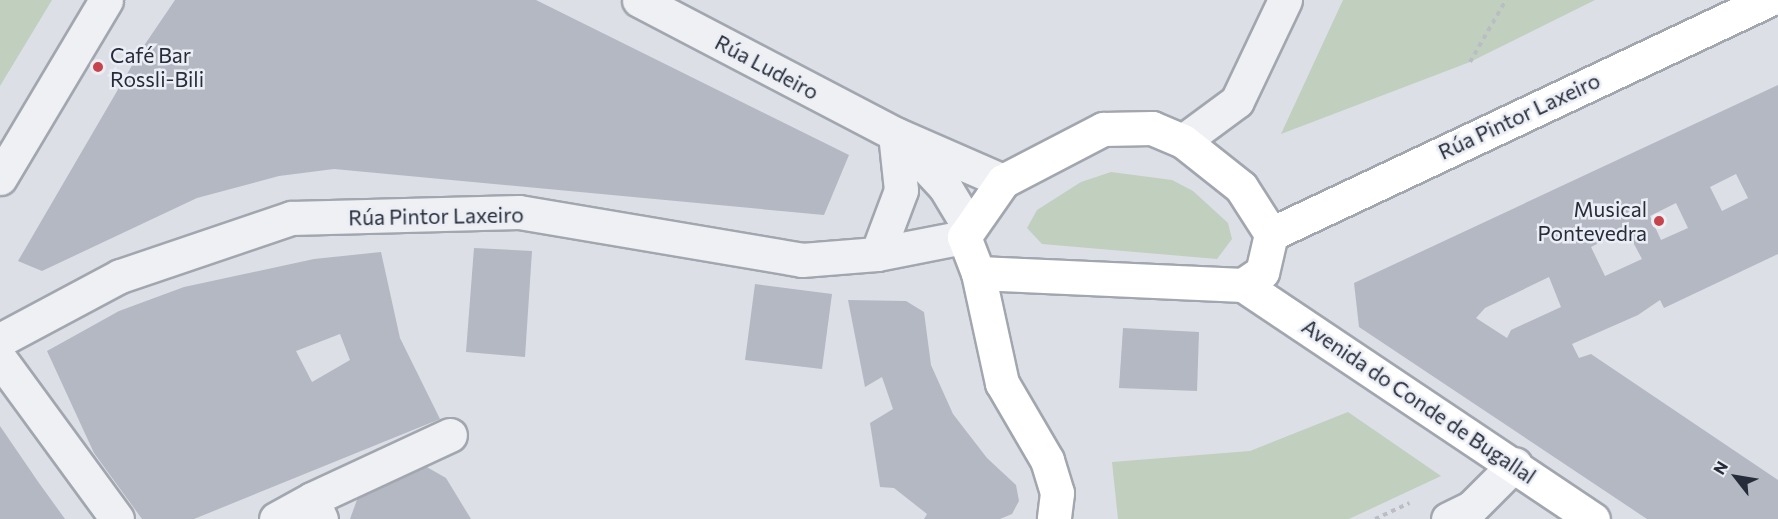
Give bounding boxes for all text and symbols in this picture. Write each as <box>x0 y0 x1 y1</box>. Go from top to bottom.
street label: Rúa Ludeiro <box>711 29 823 105</box>
place label: Café Bar Rossli-Bili <box>110 42 204 92</box>
marker: Café Bar Rossli-Bili <box>91 60 105 74</box>
street label: Rúa Pintor Laxeiro <box>1434 68 1604 164</box>
place label: Musical Pontevedra <box>1538 196 1647 246</box>
street label: Rúa Pintor Laxeiro <box>348 202 524 230</box>
marker: Musical Pontevedra <box>1652 214 1666 228</box>
street label: Avenida do Conde de Bugallal <box>1297 313 1541 489</box>
north arrow <box>1706 447 1766 507</box>
text: N <box>1709 457 1731 478</box>

